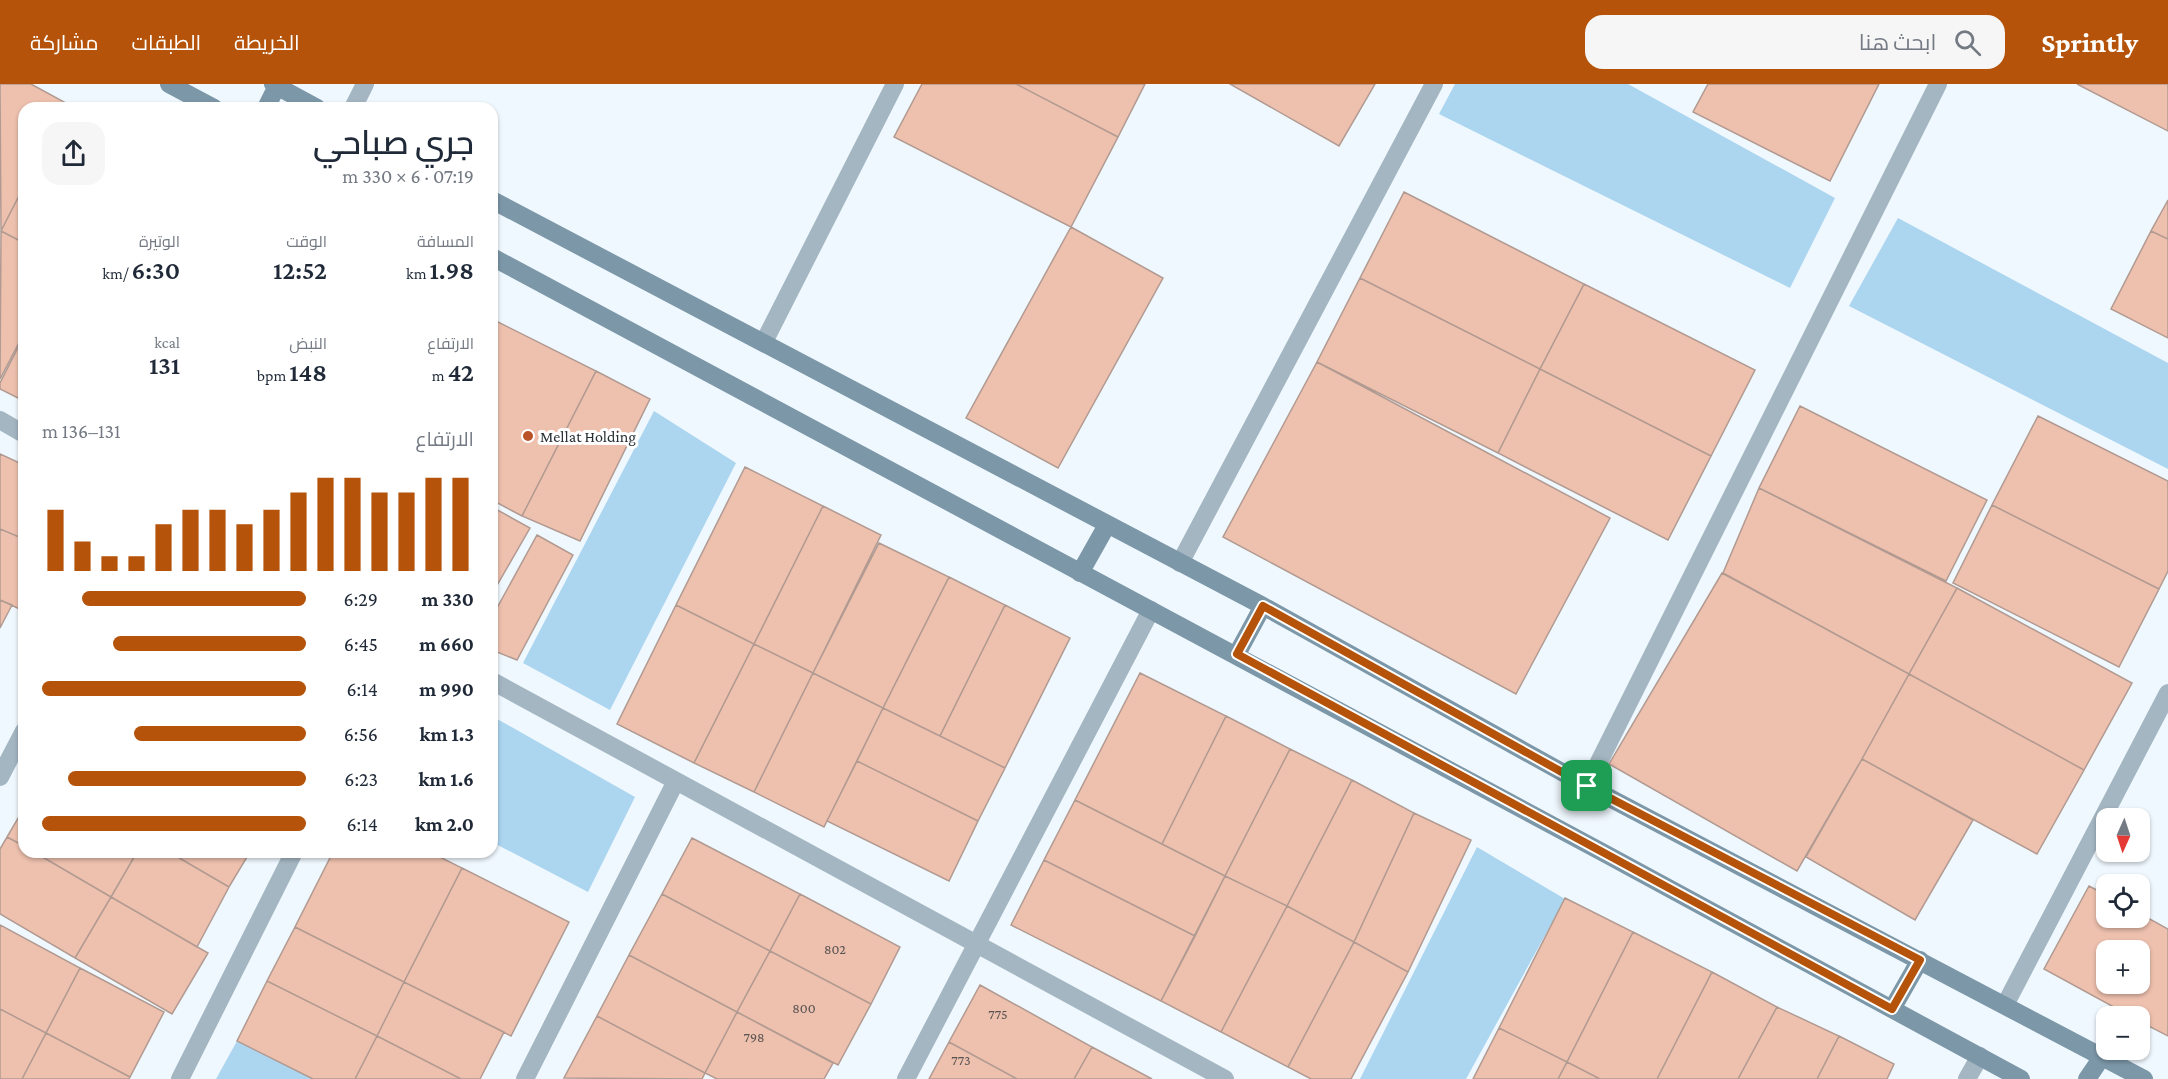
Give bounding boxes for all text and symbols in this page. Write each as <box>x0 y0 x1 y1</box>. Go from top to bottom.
search box <box>1585 15 2005 69</box>
icon: search <box>1951 26 1984 59</box>
text: Sprintly <box>2041 27 2138 58</box>
text: ابحث هنا <box>1859 30 1936 55</box>
text: مشاركة <box>30 31 99 55</box>
text: الطبقات <box>132 31 201 55</box>
text: الخريطة <box>234 31 300 55</box>
button: share <box>42 122 105 185</box>
text: جري صباحي <box>313 124 474 161</box>
text: 07:19 · 6 × 330 m <box>342 165 474 187</box>
text: الوتيرة <box>139 233 180 250</box>
text: الوقت <box>286 233 327 250</box>
text: المسافة <box>417 233 474 250</box>
text: 6:30 <box>132 256 180 285</box>
text: 12:52 <box>273 256 327 285</box>
text: 1.98 <box>430 256 474 285</box>
text: /km <box>102 265 132 282</box>
text: km <box>406 265 430 282</box>
text: kcal <box>154 334 180 351</box>
text: النبض <box>289 335 327 352</box>
text: الارتفاع <box>427 335 474 352</box>
text: 131 <box>149 351 180 380</box>
text: 148 <box>289 358 327 387</box>
text: 42 <box>448 358 474 387</box>
text: bpm <box>257 367 289 384</box>
text: m <box>432 367 448 384</box>
text: 131–136 m <box>42 420 121 442</box>
text: الارتفاع <box>415 428 474 450</box>
place label: Mellat Holding <box>540 428 636 446</box>
marker: Mellat Holding <box>521 429 535 443</box>
text: 6:29 <box>344 588 378 610</box>
text: 330 m <box>422 588 474 610</box>
text: 6:45 <box>344 633 378 655</box>
text: 660 m <box>419 633 474 655</box>
text: 6:14 <box>346 678 378 700</box>
text: 990 m <box>419 678 474 700</box>
text: 6:56 <box>344 723 378 745</box>
text: 1.3 km <box>420 723 474 745</box>
pin <box>1561 760 1612 811</box>
text: 6:23 <box>344 768 378 790</box>
text: 1.6 km <box>419 768 474 790</box>
icon: arrive <box>1570 769 1603 802</box>
north arrow <box>2096 808 2150 862</box>
map controls <box>2096 808 2150 1060</box>
text: 6:14 <box>346 813 378 835</box>
text: 2.0 km <box>415 813 474 835</box>
button: locate <box>2096 874 2150 928</box>
button: + <box>2096 940 2150 994</box>
house number: 802 <box>824 941 846 957</box>
house number: 800 <box>792 1000 816 1016</box>
house number: 775 <box>988 1006 1008 1022</box>
button: − <box>2096 1006 2150 1060</box>
house number: 798 <box>743 1029 765 1045</box>
house number: 773 <box>951 1052 971 1068</box>

